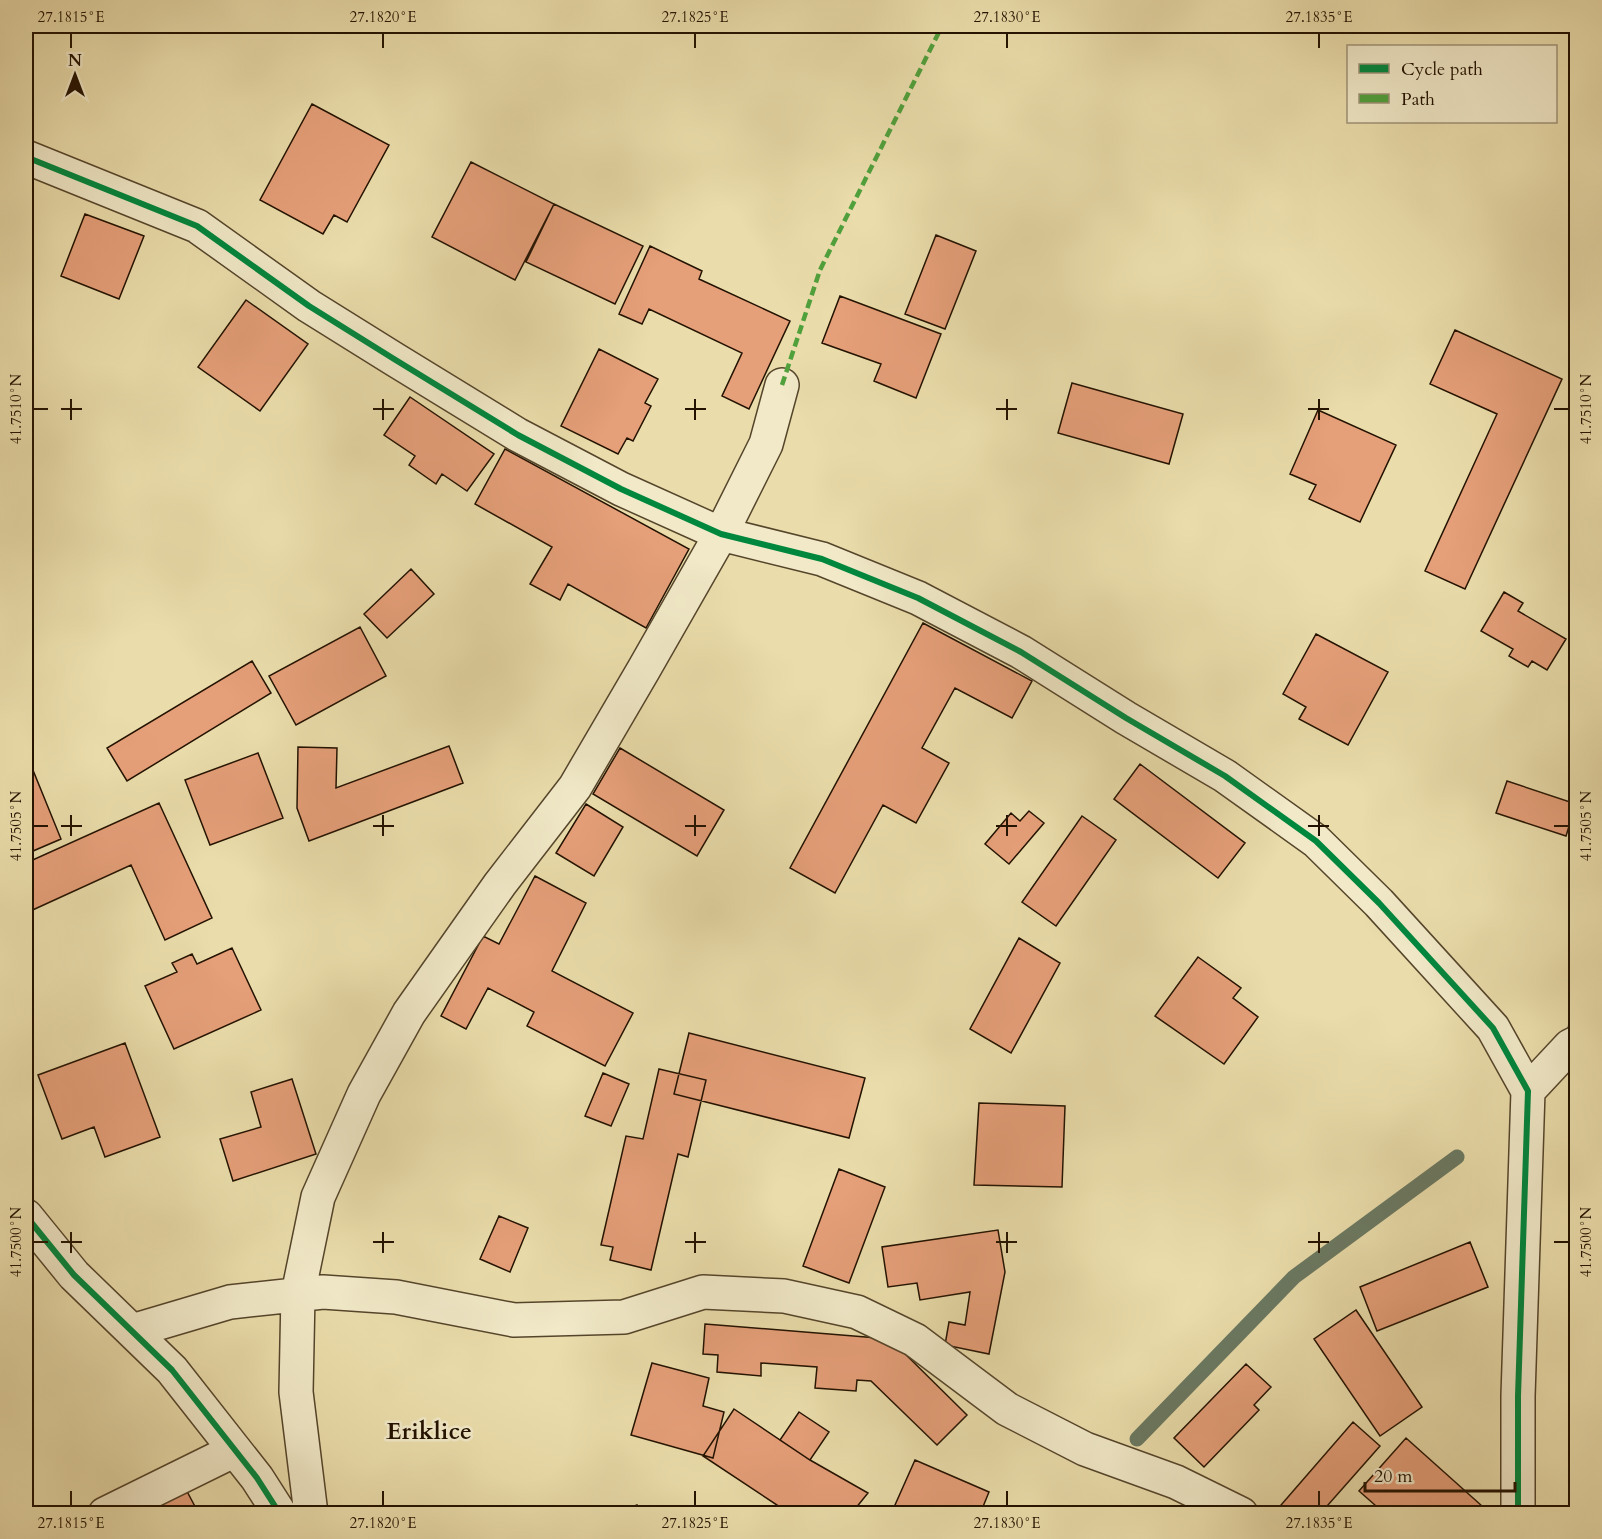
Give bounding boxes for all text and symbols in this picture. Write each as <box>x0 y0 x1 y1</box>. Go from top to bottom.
text: 27.1815°E <box>38 7 104 27</box>
text: 27.1820°E <box>350 7 416 27</box>
text: 27.1825°E <box>662 7 728 27</box>
text: 27.1830°E <box>974 7 1040 27</box>
text: 27.1835°E <box>1286 7 1352 27</box>
north arrow <box>45 45 105 105</box>
legend <box>1347 45 1557 123</box>
text: N <box>68 50 82 72</box>
text: Cycle path <box>1401 57 1483 82</box>
text: Path <box>1401 87 1435 112</box>
text: 41.7510°N <box>6 374 26 444</box>
text: 41.7510°N <box>1576 374 1596 444</box>
text: 41.7505°N <box>6 791 26 861</box>
text: 41.7505°N <box>1576 791 1596 861</box>
text: 41.7500°N <box>6 1207 26 1277</box>
text: 41.7500°N <box>1576 1207 1596 1277</box>
district label: Eriklice <box>386 1415 472 1448</box>
scale bar <box>1365 1455 1515 1493</box>
text: 20 m <box>1374 1464 1413 1489</box>
text: 27.1815°E <box>38 1513 104 1533</box>
text: 27.1820°E <box>350 1513 416 1533</box>
text: 27.1825°E <box>662 1513 728 1533</box>
text: 27.1830°E <box>974 1513 1040 1533</box>
text: 27.1835°E <box>1286 1513 1352 1533</box>

